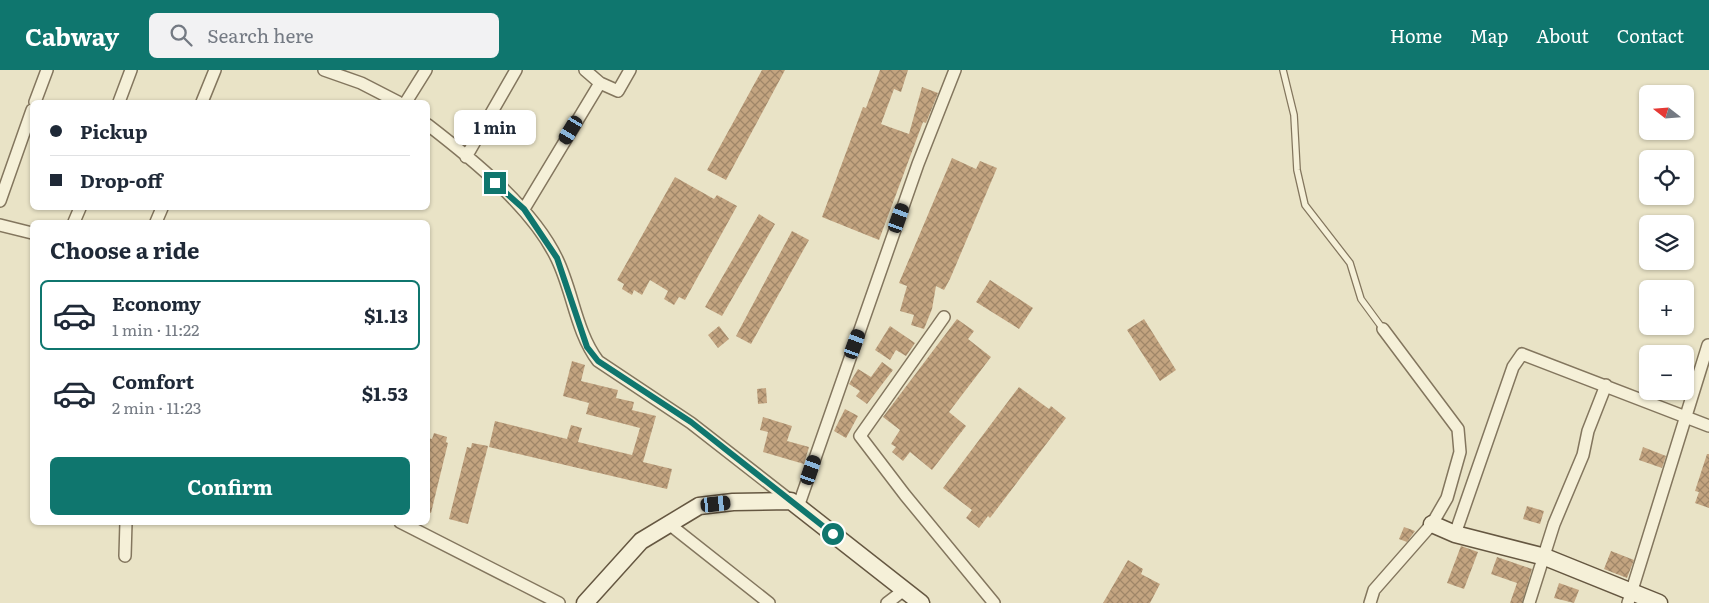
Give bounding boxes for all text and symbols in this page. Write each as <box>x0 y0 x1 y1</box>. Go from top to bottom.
search box <box>149 13 499 58</box>
text: Cabway <box>25 18 119 53</box>
icon: search <box>167 21 195 49</box>
text: Search here <box>207 21 314 49</box>
text: Home <box>1390 22 1442 49</box>
text: Map <box>1470 22 1508 49</box>
text: About <box>1536 22 1589 49</box>
text: Contact <box>1617 22 1684 49</box>
north arrow <box>1639 85 1694 140</box>
map controls <box>1639 85 1694 400</box>
callout: 1 min <box>454 111 536 146</box>
car <box>556 113 585 147</box>
text: 1 min <box>474 115 516 139</box>
text: Pickup <box>80 117 148 145</box>
button: locate <box>1639 150 1694 205</box>
text: Drop-off <box>80 166 163 194</box>
route end <box>484 172 506 194</box>
car <box>886 201 911 235</box>
button: layers <box>1639 215 1694 270</box>
text: Choose a ride <box>50 233 199 266</box>
button: + <box>1639 280 1694 335</box>
text: Economy <box>112 289 201 317</box>
icon: car <box>52 293 97 338</box>
text: $1.13 <box>364 301 408 329</box>
text: 1 min · 11:22 <box>112 317 199 341</box>
car <box>842 327 867 361</box>
button: − <box>1639 345 1694 400</box>
text: Comfort <box>112 367 194 395</box>
icon: car <box>52 371 97 416</box>
text: $1.53 <box>362 379 408 407</box>
text: 2 min · 11:23 <box>112 395 201 419</box>
car <box>799 453 822 487</box>
button: Confirm <box>50 457 410 515</box>
car <box>700 495 731 513</box>
route start <box>822 523 844 545</box>

